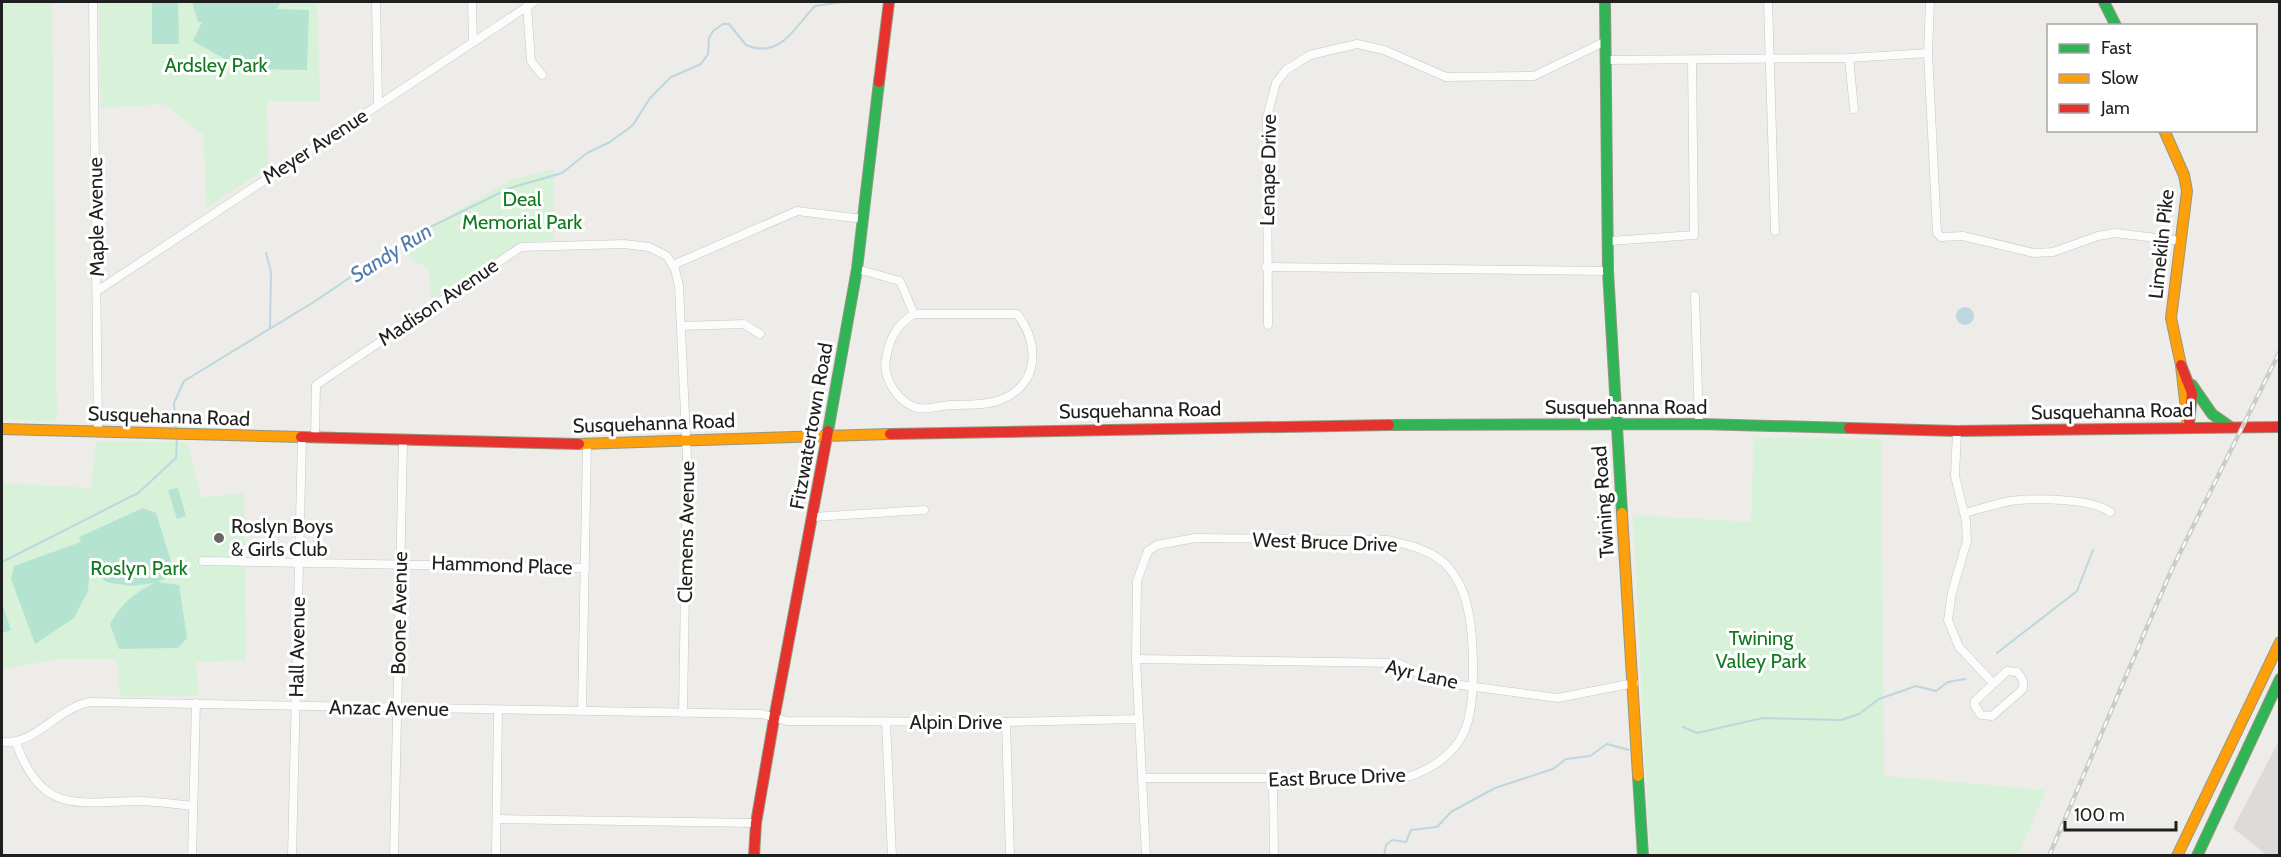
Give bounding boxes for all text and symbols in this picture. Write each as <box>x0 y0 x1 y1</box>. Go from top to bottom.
legend <box>2047 24 2257 132</box>
text: Fast <box>2101 37 2132 59</box>
park label: Ardsley Park <box>164 53 268 77</box>
text: Slow <box>2101 67 2138 89</box>
text: Jam <box>2100 97 2130 119</box>
street label: Meyer Avenue <box>258 103 372 189</box>
street label: Lenape Drive <box>1255 114 1281 226</box>
street label: Maple Avenue <box>83 157 109 277</box>
park label: Deal Memorial Park <box>462 187 582 234</box>
street label: Limekiln Pike <box>2143 188 2179 300</box>
water label: Sandy Run <box>345 218 436 287</box>
street label: Madison Avenue <box>373 253 503 351</box>
street label: Fitzwatertown Road <box>785 341 837 511</box>
street label: Susquehanna Road <box>1545 395 1707 419</box>
street label: Susquehanna Road <box>1059 397 1221 423</box>
street label: Susquehanna Road <box>2031 398 2193 424</box>
street label: Susquehanna Road <box>87 401 251 431</box>
street label: Susquehanna Road <box>572 408 736 438</box>
street label: Twining Road <box>1587 445 1619 559</box>
street label: Clemens Avenue <box>673 461 699 603</box>
place label: Roslyn Boys & Girls Club <box>231 514 333 561</box>
street label: West Bruce Drive <box>1252 527 1398 557</box>
marker: Roslyn Boys & Girls Club <box>212 531 226 545</box>
street label: Boone Avenue <box>386 551 412 675</box>
street label: Hammond Place <box>431 551 573 579</box>
park label: Roslyn Park <box>90 556 188 580</box>
street label: Hall Avenue <box>284 596 310 698</box>
park label: Twining Valley Park <box>1715 626 1807 673</box>
street label: Ayr Lane <box>1383 654 1461 694</box>
street label: Anzac Avenue <box>329 695 449 721</box>
street label: Alpin Drive <box>910 710 1002 734</box>
street label: East Bruce Drive <box>1268 763 1406 791</box>
scale bar <box>2065 794 2176 832</box>
text: 100 m <box>2074 804 2125 826</box>

